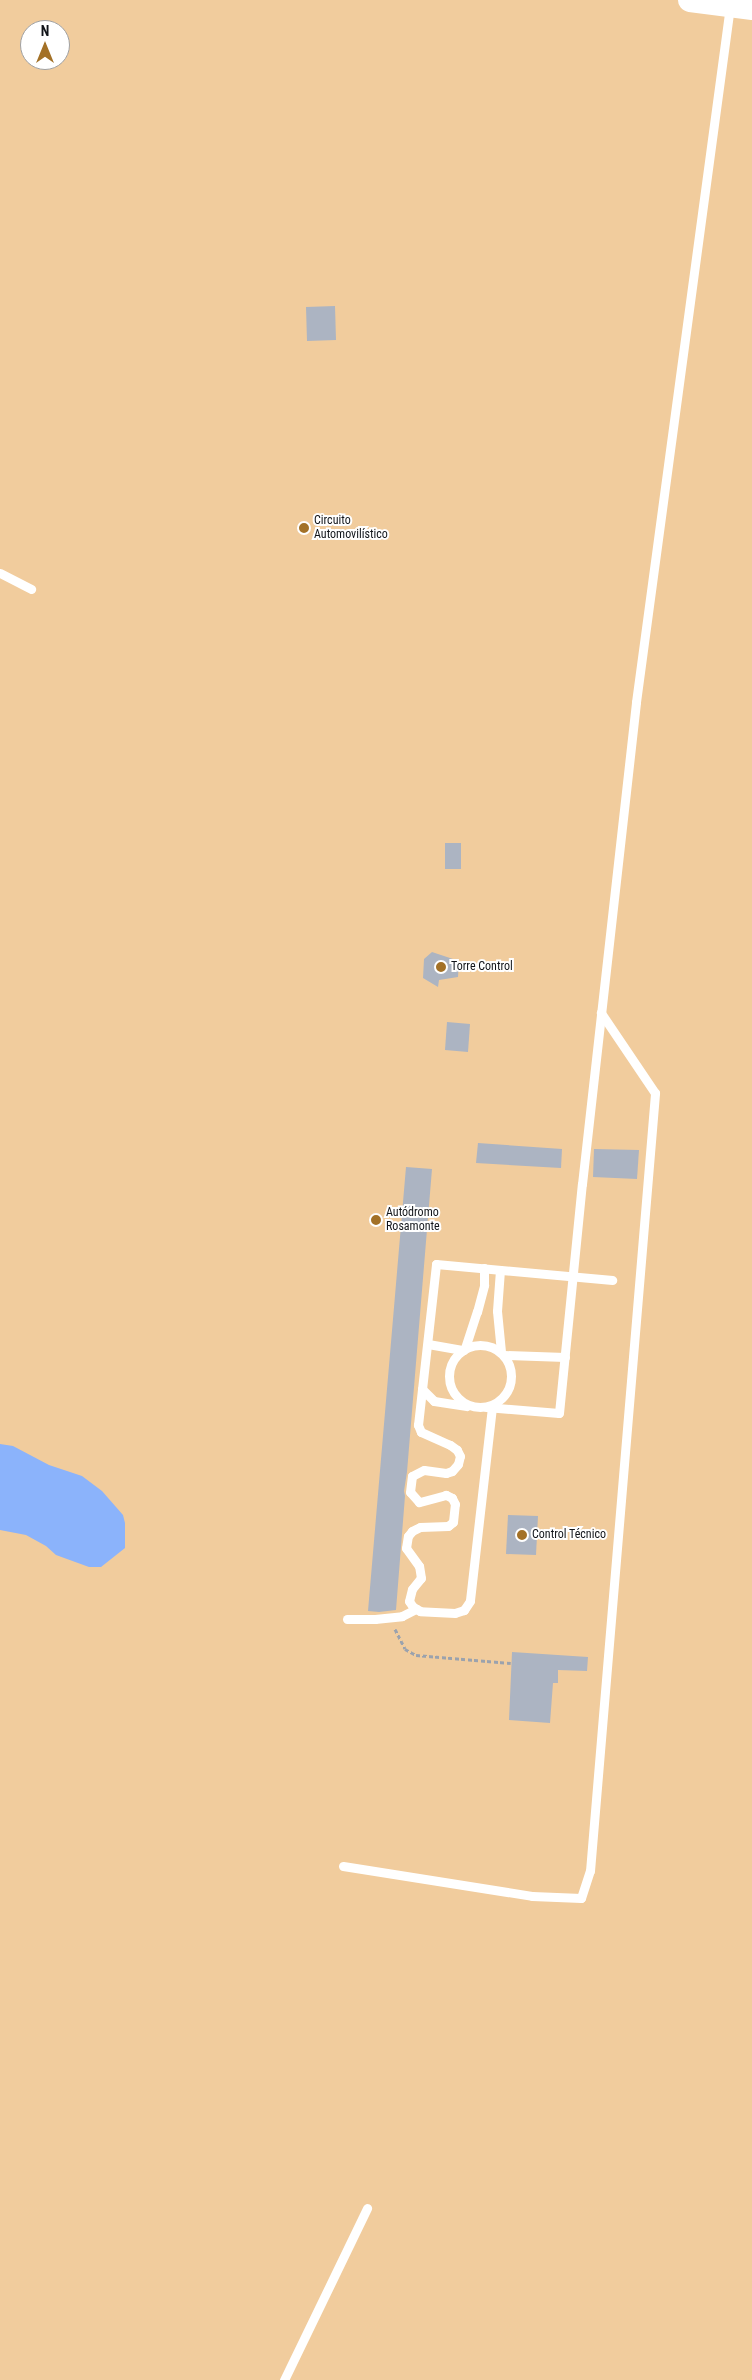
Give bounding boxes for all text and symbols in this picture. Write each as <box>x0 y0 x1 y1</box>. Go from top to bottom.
north arrow <box>20 20 70 70</box>
text: N <box>41 23 49 39</box>
place label: Circuito Automovilístico <box>314 514 388 542</box>
marker: Circuito Automovilístico <box>298 522 310 534</box>
place label: Torre Control <box>451 960 513 974</box>
marker: Torre Control <box>435 961 447 973</box>
place label: Autódromo Rosamonte <box>386 1206 440 1234</box>
marker: Autódromo Rosamonte <box>370 1214 382 1226</box>
place label: Control Técnico <box>532 1528 606 1542</box>
marker: Control Técnico <box>516 1529 528 1541</box>

